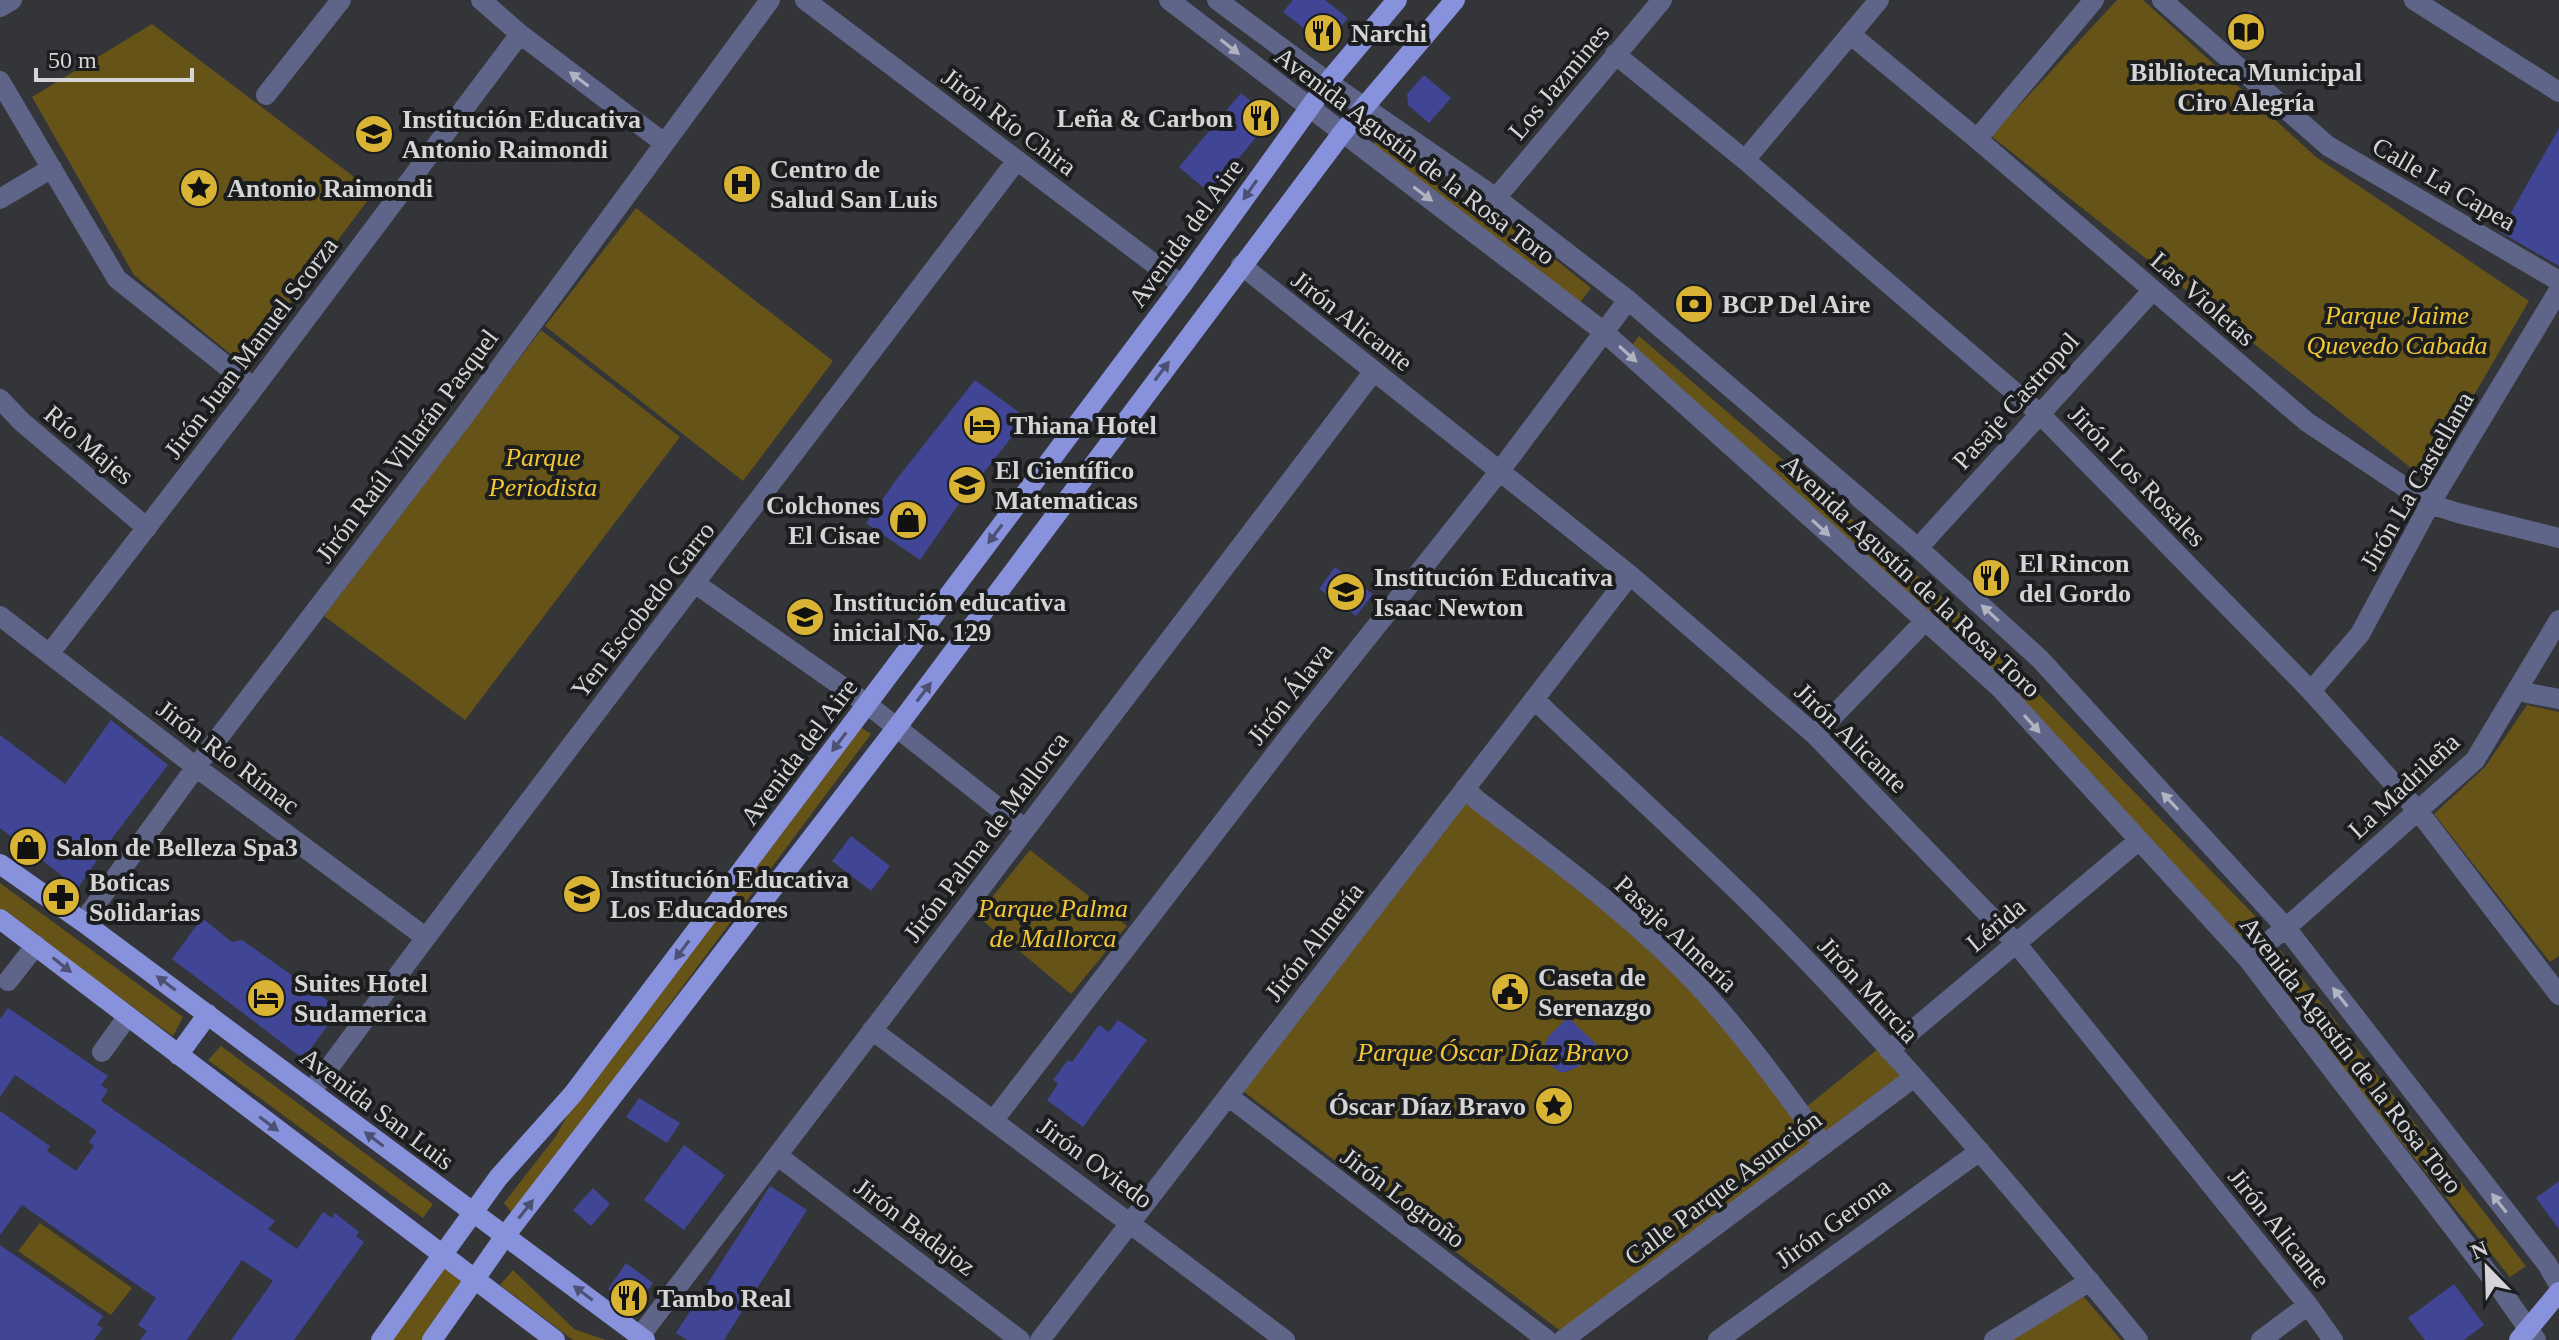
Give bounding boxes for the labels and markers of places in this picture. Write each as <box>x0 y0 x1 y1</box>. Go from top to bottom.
library icon: Biblioteca Municipal Ciro Alegría <box>2225 11 2267 53</box>
restaurant icon: Narchi <box>1302 12 1344 54</box>
place label: Narchi <box>1351 19 1427 48</box>
place label: Biblioteca Municipal Ciro Alegría <box>2130 58 2362 117</box>
restaurant icon: Leña & Carbon <box>1240 97 1282 139</box>
place label: Leña & Carbon <box>1057 104 1234 133</box>
place label: Institución Educativa Antonio Raimondi <box>402 105 641 164</box>
school or university icon: Institución Educativa Antonio Raimondi <box>353 113 395 155</box>
place label: Centro de Salud San Luis <box>770 155 938 214</box>
hospital icon: Centro de Salud San Luis <box>721 163 763 205</box>
place icon: Antonio Raimondi <box>178 167 220 209</box>
place label: Antonio Raimondi <box>227 174 433 203</box>
bank icon: BCP Del Aire <box>1673 283 1715 325</box>
place label: BCP Del Aire <box>1722 290 1870 319</box>
hotel icon: Thiana Hotel <box>961 404 1003 446</box>
place label: Thiana Hotel <box>1010 411 1157 440</box>
place label: El Científico Matematicas <box>995 456 1138 515</box>
school or university icon: El Científico Matematicas <box>946 464 988 506</box>
place label: Colchones El Cisae <box>766 491 880 550</box>
shop icon: Colchones El Cisae <box>887 499 929 541</box>
place label: El Rincon del Gordo <box>2019 549 2131 608</box>
restaurant icon: El Rincon del Gordo <box>1970 557 2012 599</box>
place label: Institución Educativa Isaac Newton <box>1374 563 1613 622</box>
school or university icon: Institución Educativa Isaac Newton <box>1325 571 1367 613</box>
place label: Institución educativa inicial No. 129 <box>833 588 1066 647</box>
school or university icon: Institución educativa inicial No. 129 <box>784 596 826 638</box>
shop icon: Salon de Belleza Spa3 <box>7 826 49 868</box>
place label: Salon de Belleza Spa3 <box>56 833 298 862</box>
place label: Institución Educativa Los Educadores <box>610 865 849 924</box>
place label: Boticas Solidarias <box>89 868 200 927</box>
school or university icon: Institución Educativa Los Educadores <box>561 873 603 915</box>
pharmacy icon: Boticas Solidarias <box>40 876 82 918</box>
place label: Caseta de Serenazgo <box>1538 963 1652 1022</box>
place label: Suites Hotel Sudamerica <box>294 969 428 1028</box>
public building icon: Caseta de Serenazgo <box>1489 971 1531 1013</box>
hotel icon: Suites Hotel Sudamerica <box>245 977 287 1019</box>
place icon: Óscar Díaz Bravo <box>1533 1085 1575 1127</box>
place label: Óscar Díaz Bravo <box>1329 1092 1526 1121</box>
restaurant icon: Tambo Real <box>608 1277 650 1319</box>
place label: Tambo Real <box>657 1284 791 1313</box>

